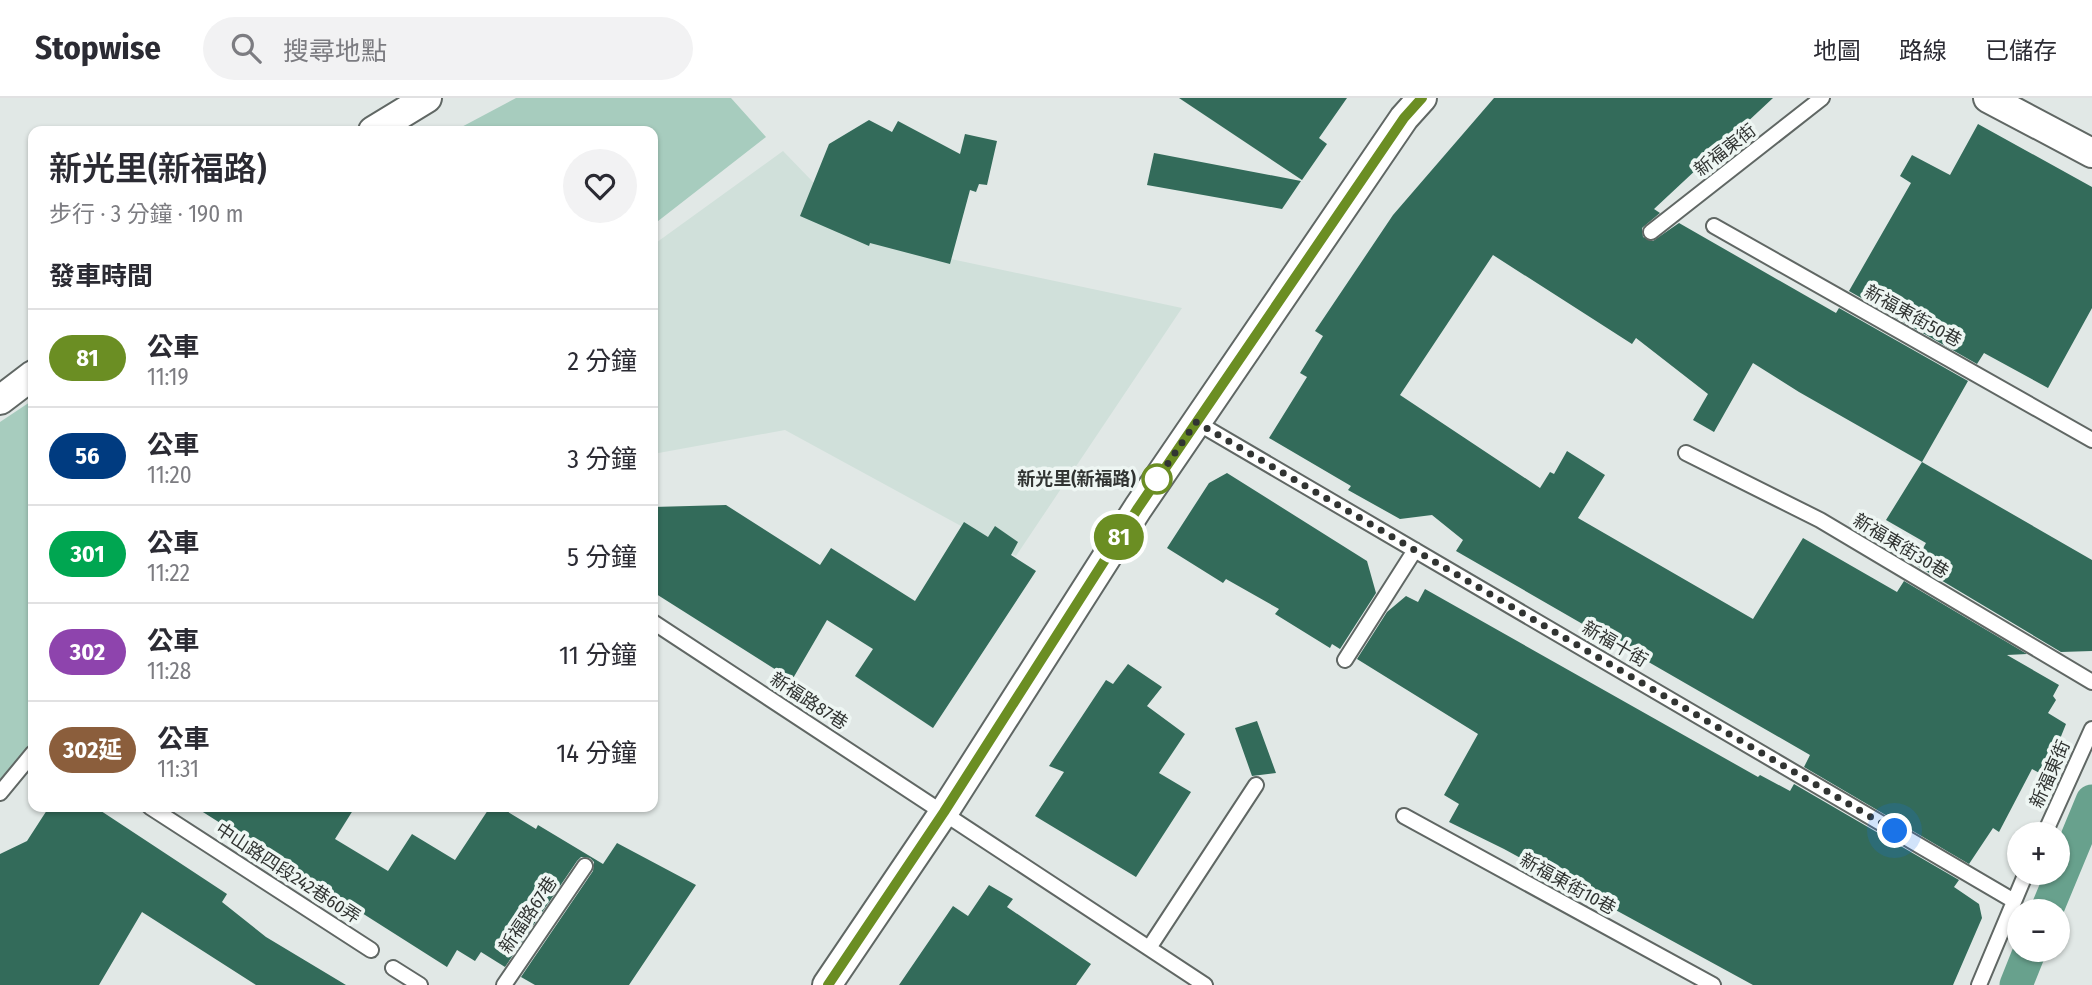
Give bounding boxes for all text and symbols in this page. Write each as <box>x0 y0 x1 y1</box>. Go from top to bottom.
search box <box>203 17 693 80</box>
text: Stopwise <box>35 28 161 68</box>
icon: search <box>227 29 265 67</box>
text: 搜尋地點 <box>283 36 387 67</box>
text: 地圖 <box>1813 37 1861 65</box>
text: 路線 <box>1899 37 1947 65</box>
text: 已儲存 <box>1985 37 2057 65</box>
street label: 新福東街 <box>1690 119 1760 181</box>
text: 新光里(新福路) <box>49 149 267 189</box>
button: heart <box>563 149 637 223</box>
text: 步行 · 3 分鐘 · 190 m <box>49 200 243 228</box>
text: 發車時間 <box>49 261 153 292</box>
street label: 新福東街50巷 <box>1861 280 1965 352</box>
text: 公車 <box>147 332 199 363</box>
text: 81 <box>76 344 99 372</box>
text: 2 分鐘 <box>567 346 637 377</box>
text: 11:19 <box>147 363 189 391</box>
text: 公車 <box>147 430 199 461</box>
text: 56 <box>75 442 100 470</box>
text: 3 分鐘 <box>567 444 637 475</box>
text: 11:20 <box>147 461 192 489</box>
marker: 新光里(新福路) <box>1142 464 1172 494</box>
place label: 新光里(新福路) <box>1017 468 1137 490</box>
street label: 新福東街30巷 <box>1849 509 1953 583</box>
line badge: 81 <box>1088 514 1150 560</box>
text: 81 <box>1108 523 1130 551</box>
text: 公車 <box>147 528 199 559</box>
text: 301 <box>70 540 105 568</box>
text: 5 分鐘 <box>567 542 637 573</box>
text: 11:22 <box>147 559 190 587</box>
street label: 新福十街 <box>1578 616 1652 672</box>
text: 公車 <box>147 626 199 657</box>
text: 302 <box>70 638 105 666</box>
text: 11 分鐘 <box>559 640 637 671</box>
text: 11:28 <box>147 657 191 685</box>
street label: 新福路87巷 <box>766 668 852 734</box>
text: 公車 <box>157 724 209 755</box>
text: 302延 <box>63 736 122 764</box>
street label: 新福東街 <box>2025 737 2075 811</box>
text: 14 分鐘 <box>556 738 637 769</box>
text: 11:31 <box>157 755 199 783</box>
your location <box>1877 813 1912 848</box>
street label: 中山路四段242巷60弄 <box>211 818 365 928</box>
map controls <box>2007 822 2070 962</box>
button: + <box>2007 822 2070 885</box>
street label: 新福東街10巷 <box>1516 849 1620 919</box>
street label: 新福路67巷 <box>494 872 562 958</box>
button: − <box>2007 899 2070 962</box>

